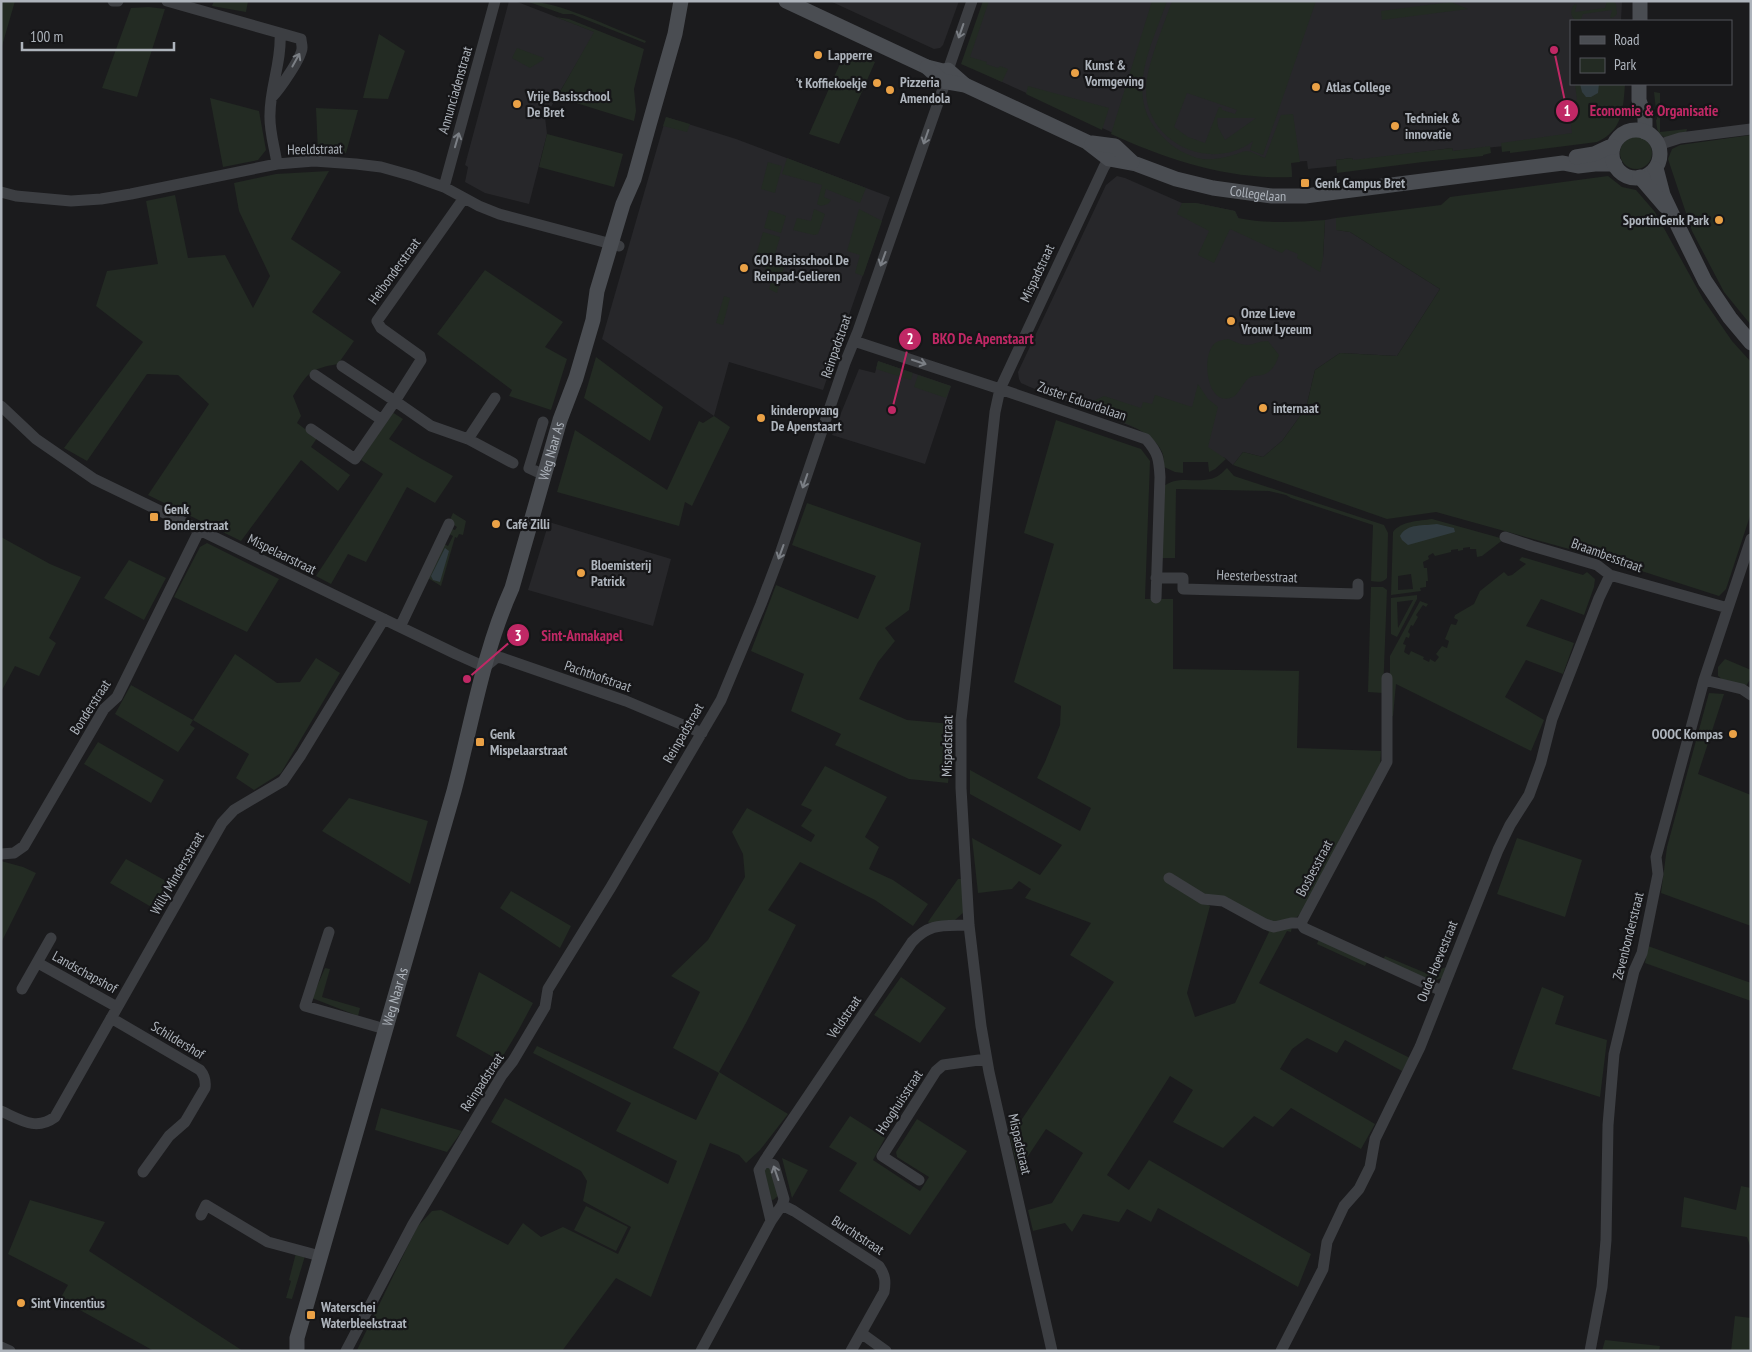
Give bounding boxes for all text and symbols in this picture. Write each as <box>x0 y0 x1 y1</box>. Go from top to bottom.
scale bar <box>22 20 175 52</box>
legend <box>1570 20 1732 85</box>
one-way arrow <box>956 23 965 39</box>
text: 100 m <box>30 27 63 46</box>
text: Road <box>1614 30 1640 49</box>
street label: Annunciadenstraat <box>434 44 476 136</box>
place label: Lapperre <box>828 46 872 64</box>
marker: Lapperre <box>812 49 824 61</box>
one-way arrow <box>292 54 302 68</box>
text: Park <box>1614 55 1636 74</box>
place label: Kunst & Vormgeving <box>1084 56 1144 90</box>
marker: Kunst & Vormgeving <box>1069 67 1081 79</box>
place label: Pizzeria Amendola <box>899 73 950 107</box>
place label: 't Koffiekoekje <box>795 74 867 92</box>
marker: 't Koffiekoekje <box>871 77 883 89</box>
place label: Atlas College <box>1325 78 1391 96</box>
marker: Atlas College <box>1310 81 1322 93</box>
marker: Pizzeria Amendola <box>884 84 896 96</box>
place label: Vrije Basisschool De Bret <box>526 87 611 121</box>
callout: Economie & Organisatie <box>1555 96 1729 126</box>
marker: Vrije Basisschool De Bret <box>511 98 523 110</box>
text: 1 <box>1563 101 1571 120</box>
text: Economie & Organisatie <box>1590 101 1718 120</box>
place label: Techniek & innovatie <box>1405 109 1460 143</box>
marker: Techniek & innovatie <box>1389 120 1401 132</box>
one-way arrow <box>921 129 930 145</box>
one-way arrow <box>453 132 463 148</box>
street label: Heeldstraat <box>287 140 343 158</box>
place label: Genk Campus Bret <box>1315 174 1405 192</box>
marker: Genk Campus Bret <box>1299 177 1311 189</box>
street label: Collegelaan <box>1229 181 1286 205</box>
place label: SportinGenk Park <box>1623 211 1709 229</box>
marker: SportinGenk Park <box>1713 214 1725 226</box>
street label: Heibonderstraat <box>364 234 424 308</box>
street label: Mispadstraat <box>1016 241 1058 305</box>
place label: GO! Basisschool De Reinpad-Gelieren <box>754 251 849 285</box>
one-way arrow <box>878 251 887 266</box>
marker: GO! Basisschool De Reinpad-Gelieren <box>738 262 750 274</box>
place label: Onze Lieve Vrouw Lyceum <box>1240 304 1312 338</box>
street label: Reinpadstraat <box>817 312 855 380</box>
marker: Onze Lieve Vrouw Lyceum <box>1225 315 1237 327</box>
callout: BKO De Apenstaart <box>897 324 1044 354</box>
text: 2 <box>906 329 914 348</box>
text: BKO De Apenstaart <box>932 329 1034 348</box>
one-way arrow <box>911 358 927 368</box>
street label: Zuster Eduardalaan <box>1035 377 1129 425</box>
place label: internaat <box>1273 399 1319 417</box>
place label: kinderopvang De Apenstaart <box>771 401 842 435</box>
marker: internaat <box>1257 402 1269 414</box>
marker: kinderopvang De Apenstaart <box>755 412 767 424</box>
street label: Weg Naar As <box>534 419 568 482</box>
one-way arrow <box>800 473 809 489</box>
place label: Genk Bonderstraat <box>164 500 228 534</box>
marker: Genk Bonderstraat <box>148 511 160 523</box>
place label: Café Zilli <box>506 515 550 533</box>
marker: Café Zilli <box>490 518 502 530</box>
street label: Mispelaarstraat <box>245 530 319 578</box>
street label: Braambesstraat <box>1569 534 1645 576</box>
one-way arrow <box>776 543 785 559</box>
place label: Bloemisterij Patrick <box>591 556 651 590</box>
street label: Heesterbesstraat <box>1216 566 1298 586</box>
marker: Bloemisterij Patrick <box>575 567 587 579</box>
callout: Sint-Annakapel <box>506 620 632 650</box>
text: 3 <box>514 626 522 645</box>
text: Sint-Annakapel <box>541 626 623 645</box>
street label: Pachthofstraat <box>562 656 634 696</box>
street label: Bonderstraat <box>66 676 114 738</box>
street label: Reinpadstraat <box>659 700 707 766</box>
street label: Mispadstraat <box>937 715 957 777</box>
place label: Genk Mispelaarstraat <box>490 725 567 759</box>
place label: OOOC Kompas <box>1652 725 1723 743</box>
marker: OOOC Kompas <box>1727 728 1739 740</box>
marker: Genk Mispelaarstraat <box>474 736 486 748</box>
street label: Willy Mindersstraat <box>146 828 208 918</box>
street label: Bosbesstraat <box>1292 837 1336 899</box>
street label: Zevenbonderstraat <box>1608 890 1648 982</box>
street label: Oude Hoevestraat <box>1412 917 1462 1004</box>
street label: Landschapshof <box>49 947 121 997</box>
street label: Weg Naar As <box>378 965 412 1028</box>
street label: Veldstraat <box>822 992 865 1043</box>
street label: Schildershof <box>148 1017 208 1063</box>
street label: Reinpadstraat <box>456 1049 508 1115</box>
street label: Hooghuisstraat <box>872 1066 927 1138</box>
street label: Mispadstraat <box>1004 1112 1036 1176</box>
one-way arrow <box>771 1166 780 1181</box>
street label: Burchtstraat <box>828 1211 888 1259</box>
place label: Sint Vincentius <box>31 1294 105 1312</box>
marker: Sint Vincentius <box>15 1297 27 1309</box>
place label: Waterschei Waterbleekstraat <box>320 1298 406 1332</box>
marker: Waterschei Waterbleekstraat <box>305 1309 317 1321</box>

